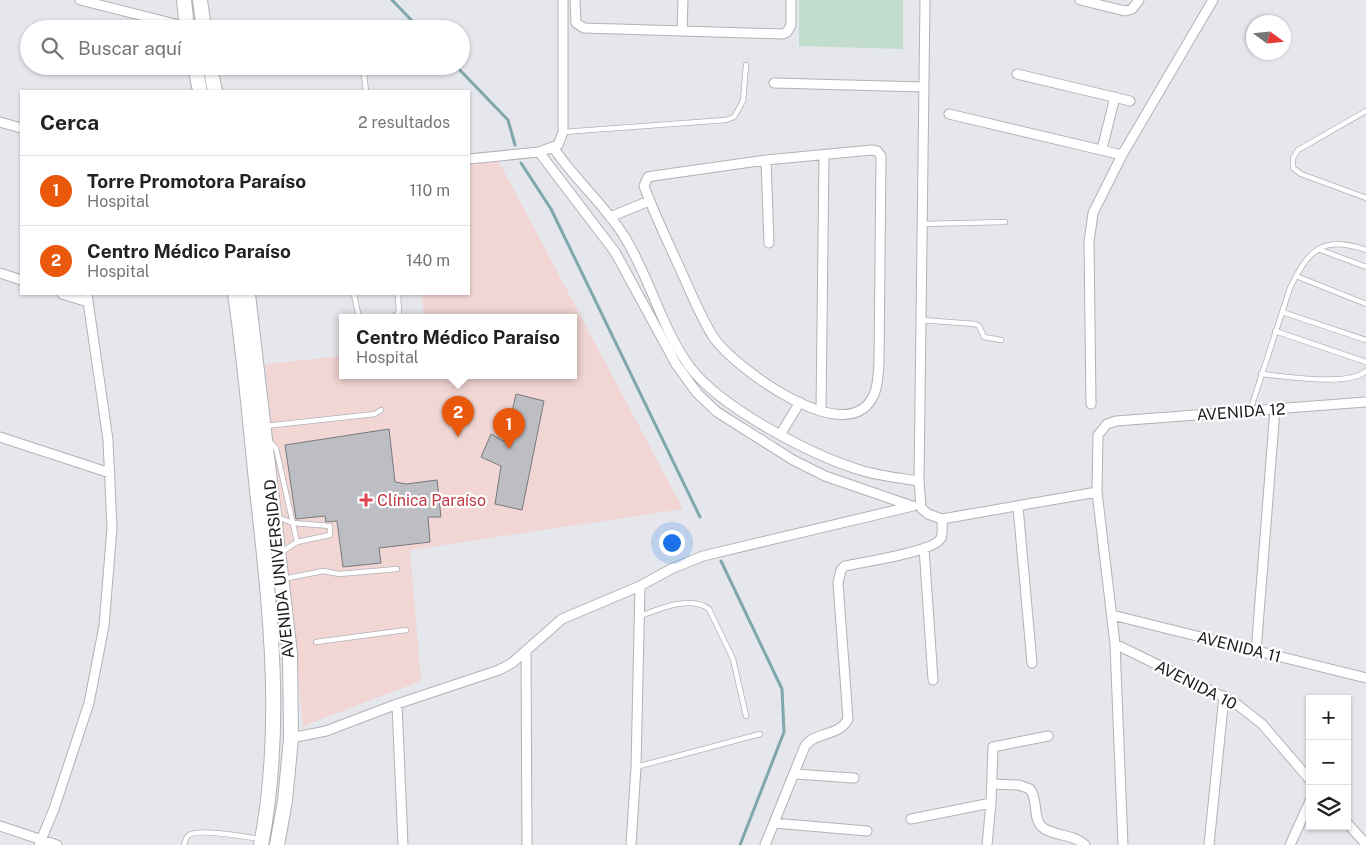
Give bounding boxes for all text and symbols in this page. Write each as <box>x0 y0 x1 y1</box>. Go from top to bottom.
north arrow <box>1246 15 1291 60</box>
search box <box>20 20 470 75</box>
icon: search <box>38 34 66 62</box>
text: Buscar aquí <box>78 37 182 59</box>
text: Cerca <box>40 110 99 135</box>
text: 2 resultados <box>358 113 450 132</box>
text: Torre Promotora Paraíso <box>87 170 306 192</box>
text: 1 <box>53 181 59 200</box>
text: 110 m <box>409 181 450 200</box>
text: Hospital <box>87 192 150 211</box>
text: Centro Médico Paraíso <box>87 240 291 262</box>
text: 2 <box>51 251 61 270</box>
text: 140 m <box>406 251 450 270</box>
text: Hospital <box>87 262 150 281</box>
popup <box>339 314 577 379</box>
text: Centro Médico Paraíso <box>356 326 560 348</box>
text: Hospital <box>356 348 419 367</box>
pin: 2 <box>442 396 474 437</box>
street label: AVENIDA 12 <box>1196 399 1286 425</box>
pin: 1 <box>493 408 525 449</box>
street label: AVENIDA UNIVERSIDAD <box>260 478 298 660</box>
place label: Clínica Paraíso <box>377 491 486 510</box>
marker: Clínica Paraíso <box>359 493 373 507</box>
your location <box>659 530 685 556</box>
street label: AVENIDA 11 <box>1195 627 1283 667</box>
street label: AVENIDA 10 <box>1152 656 1240 714</box>
map controls <box>1306 695 1351 830</box>
button: + <box>1306 695 1351 740</box>
button: − <box>1306 740 1351 785</box>
button: layers <box>1306 785 1351 830</box>

